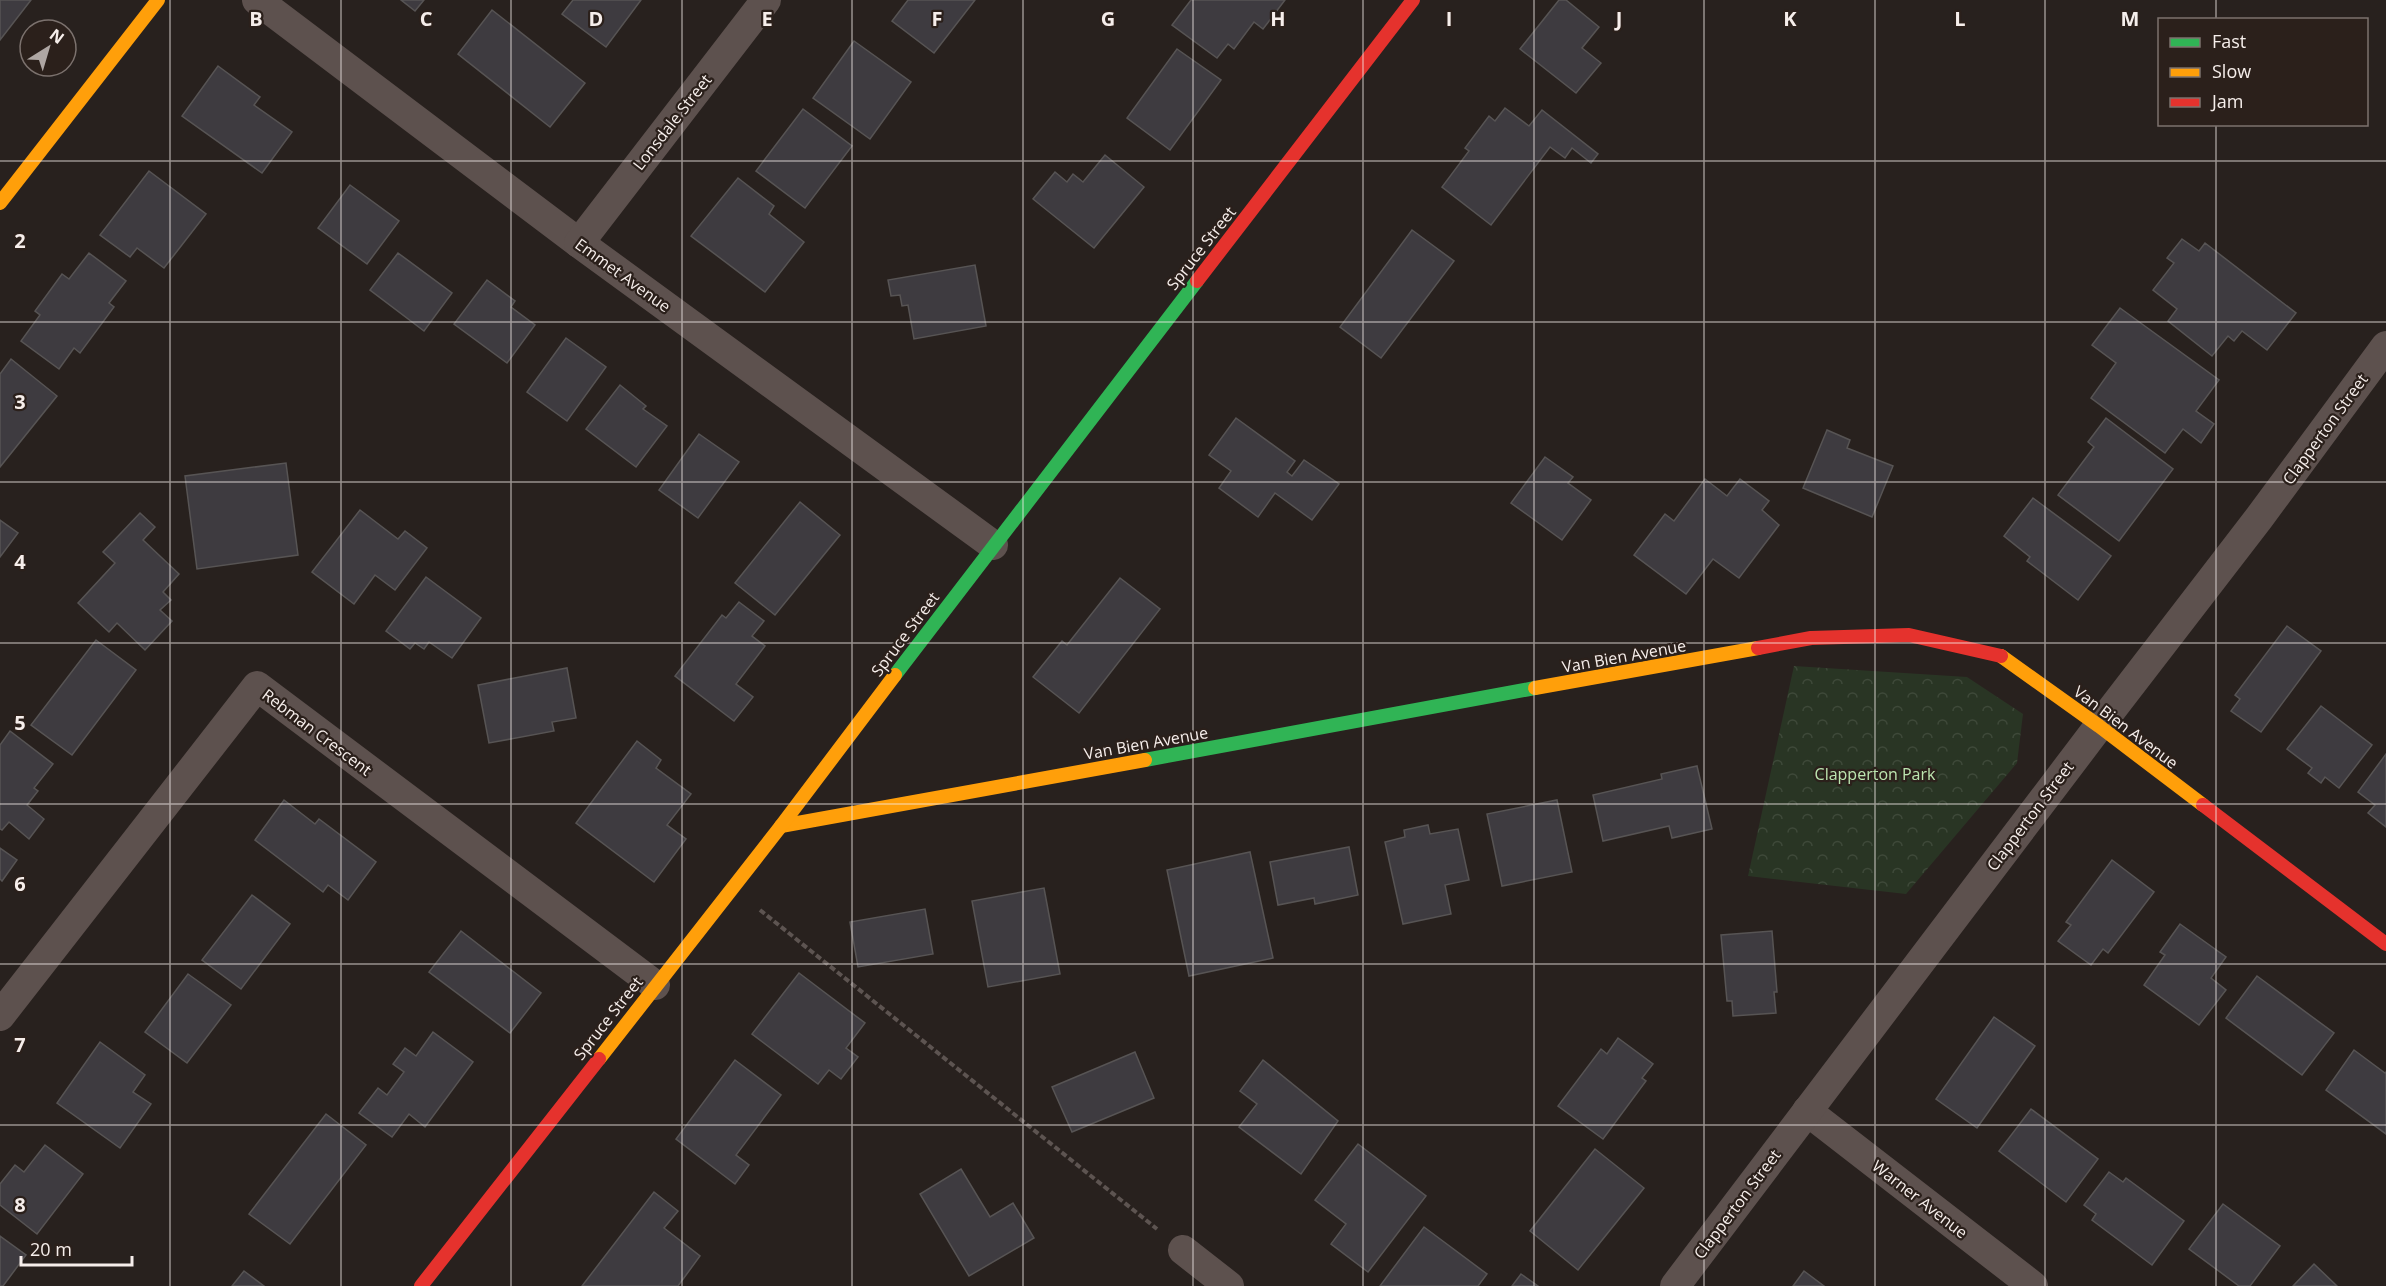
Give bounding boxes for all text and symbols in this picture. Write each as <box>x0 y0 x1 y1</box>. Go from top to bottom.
text: B <box>249 5 263 32</box>
text: C <box>420 5 433 32</box>
text: D <box>589 5 603 32</box>
text: E <box>761 5 773 32</box>
text: F <box>932 5 942 32</box>
text: G <box>1101 5 1115 32</box>
text: H <box>1270 5 1286 32</box>
text: I <box>1446 5 1452 32</box>
text: J <box>1614 5 1622 32</box>
text: K <box>1783 5 1797 32</box>
text: L <box>1954 5 1966 32</box>
text: M <box>2121 5 2139 32</box>
north arrow <box>18 18 78 78</box>
legend <box>2158 18 2368 126</box>
text: N <box>45 23 69 49</box>
text: Fast <box>2212 29 2246 53</box>
text: Slow <box>2212 59 2251 83</box>
street label: Lonsdale Street <box>628 69 717 174</box>
text: Jam <box>2210 89 2244 113</box>
street label: Spruce Street <box>1161 201 1241 294</box>
text: 2 <box>14 227 26 254</box>
street label: Emmet Avenue <box>571 233 675 317</box>
street label: Clapperton Street <box>2277 369 2373 489</box>
text: 3 <box>14 388 26 415</box>
text: 4 <box>14 548 26 575</box>
street label: Spruce Street <box>866 587 944 681</box>
street label: Van Bien Avenue <box>1560 634 1688 678</box>
street label: Van Bien Avenue <box>2069 680 2183 774</box>
street label: Rebman Crescent <box>258 684 376 781</box>
text: 5 <box>14 709 26 736</box>
street label: Van Bien Avenue <box>1082 721 1210 765</box>
street label: Clapperton Street <box>1981 756 2079 875</box>
park label: Clapperton Park <box>1815 763 1936 785</box>
text: 6 <box>14 870 26 897</box>
street label: Spruce Street <box>568 971 648 1064</box>
text: 7 <box>14 1031 26 1058</box>
street label: Clapperton Street <box>1688 1144 1786 1263</box>
street label: Warner Avenue <box>1868 1155 1972 1243</box>
text: 8 <box>14 1191 26 1218</box>
scale bar <box>21 1229 132 1267</box>
text: 20 m <box>30 1237 72 1261</box>

